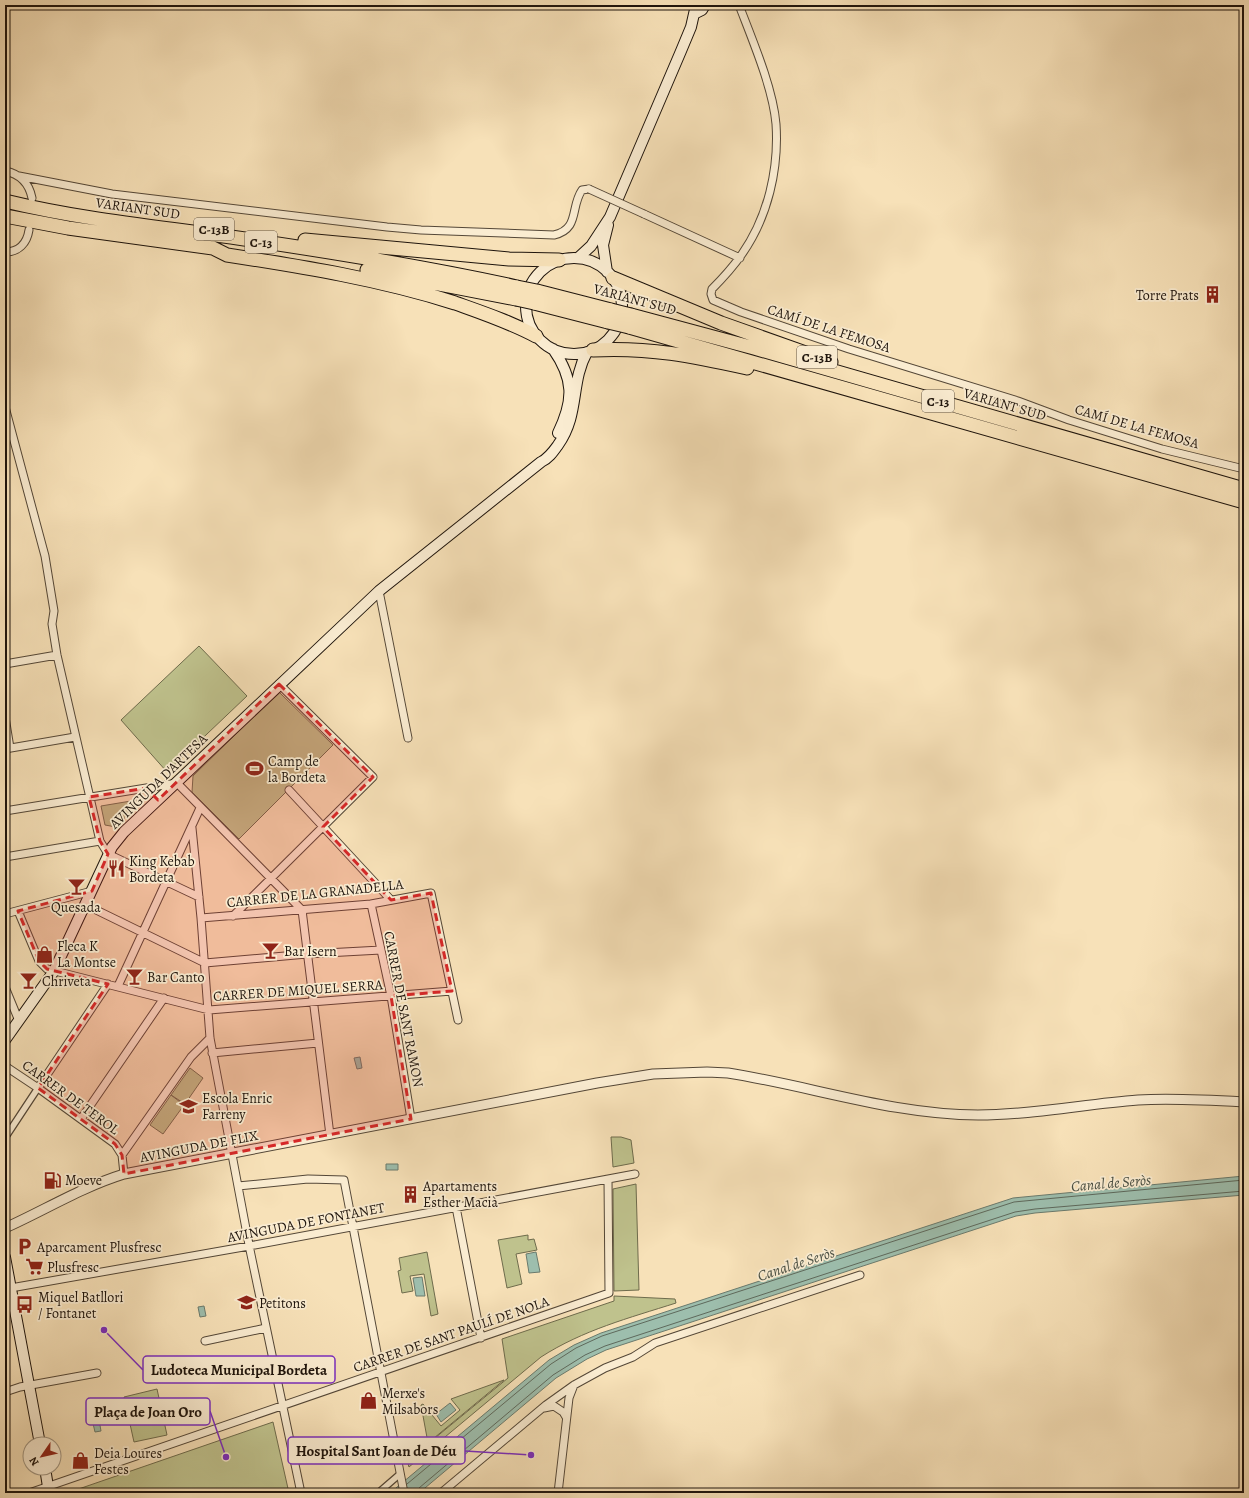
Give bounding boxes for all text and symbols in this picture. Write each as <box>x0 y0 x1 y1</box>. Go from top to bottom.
street label: VARIANT SUD <box>94 193 181 224</box>
road number: C-13B <box>194 218 234 240</box>
road number: C-13 <box>245 231 277 253</box>
street label: VARIANT SUD <box>590 279 678 320</box>
building icon: Torre Prats <box>1202 285 1222 305</box>
place label: Torre Prats <box>1136 286 1199 305</box>
street label: CAMÍ DE LA FEMOSA <box>765 300 894 358</box>
road number: C-13B <box>797 346 837 368</box>
street label: VARIANT SUD <box>961 383 1048 425</box>
road number: C-13 <box>922 390 954 412</box>
street label: CAMÍ DE LA FEMOSA <box>1073 400 1202 454</box>
street label: AVINGUDA D'ARTESA <box>104 729 212 834</box>
place label: Camp de la Bordeta <box>268 752 327 787</box>
sports icon: Camp de la Bordeta <box>245 759 265 779</box>
place label: King Kebab Bordeta <box>129 852 195 887</box>
restaurant icon: King Kebab Bordeta <box>106 859 126 879</box>
street label: CARRER DE LA GRANADELLA <box>226 875 405 912</box>
bar icon: Quesada <box>66 877 86 897</box>
place label: Quesada <box>51 898 101 917</box>
street label: CARRER DE SANT RAMON <box>379 929 428 1089</box>
place label: Fleca K La Montse <box>57 937 116 972</box>
bar icon: Bar Isern <box>261 941 281 961</box>
place label: Bar Isern <box>284 942 337 961</box>
shop icon: Fleca K La Montse <box>34 944 54 964</box>
bar icon: Bar Canto <box>124 967 144 987</box>
place label: Bar Canto <box>147 968 205 987</box>
bar icon: Chriveta <box>19 971 39 991</box>
place label: Chriveta <box>42 972 91 991</box>
street label: CARRER DE MIQUEL SERRA <box>213 975 384 1006</box>
street label: CARRER DE TEROL <box>18 1056 124 1140</box>
place label: Escola Enric Farreny <box>202 1089 272 1124</box>
school or university icon: Escola Enric Farreny <box>179 1096 199 1116</box>
street label: AVINGUDA DE FLIX <box>137 1126 261 1167</box>
fuel station icon: Moeve <box>42 1170 62 1190</box>
water label: Canal de Seròs <box>1070 1170 1152 1196</box>
place label: Moeve <box>65 1171 102 1190</box>
place label: Apartaments Esther Macià <box>422 1177 499 1212</box>
building icon: Apartaments Esther Macià <box>400 1184 420 1204</box>
street label: AVINGUDA DE FONTANET <box>225 1198 387 1247</box>
parking icon: Aparcament Plusfresc <box>14 1237 34 1257</box>
place label: Aparcament Plusfresc <box>36 1238 161 1257</box>
water label: Canal de Seròs <box>755 1242 837 1286</box>
supermarket icon: Plusfresc <box>24 1257 44 1277</box>
place label: Plusfresc <box>47 1258 99 1277</box>
place label: Miquel Batllori / Fontanet <box>38 1288 124 1323</box>
street label: CARRER DE SANT PAULÍ DE NOLA <box>351 1292 553 1377</box>
school or university icon: Petitons <box>236 1293 256 1313</box>
place label: Petitons <box>259 1294 306 1313</box>
bus stop icon: Miquel Batllori / Fontanet <box>15 1295 35 1315</box>
callout: Ludoteca Municipal Bordeta <box>143 1356 335 1383</box>
text: Ludoteca Municipal Bordeta <box>151 1360 328 1380</box>
place label: Merxe's Milsabors <box>382 1384 438 1419</box>
shop icon: Merxe's Milsabors <box>359 1391 379 1411</box>
callout: Plaça de Joan Oro <box>86 1398 210 1425</box>
text: Plaça de Joan Oro <box>94 1402 202 1422</box>
north arrow <box>22 1436 62 1476</box>
callout: Hospital Sant Joan de Déu <box>288 1437 465 1464</box>
text: Hospital Sant Joan de Déu <box>296 1441 457 1461</box>
place label: Deia Loures Festes <box>94 1444 162 1479</box>
shop icon: Deia Loures Festes <box>71 1451 91 1471</box>
text: N <box>26 1454 43 1469</box>

